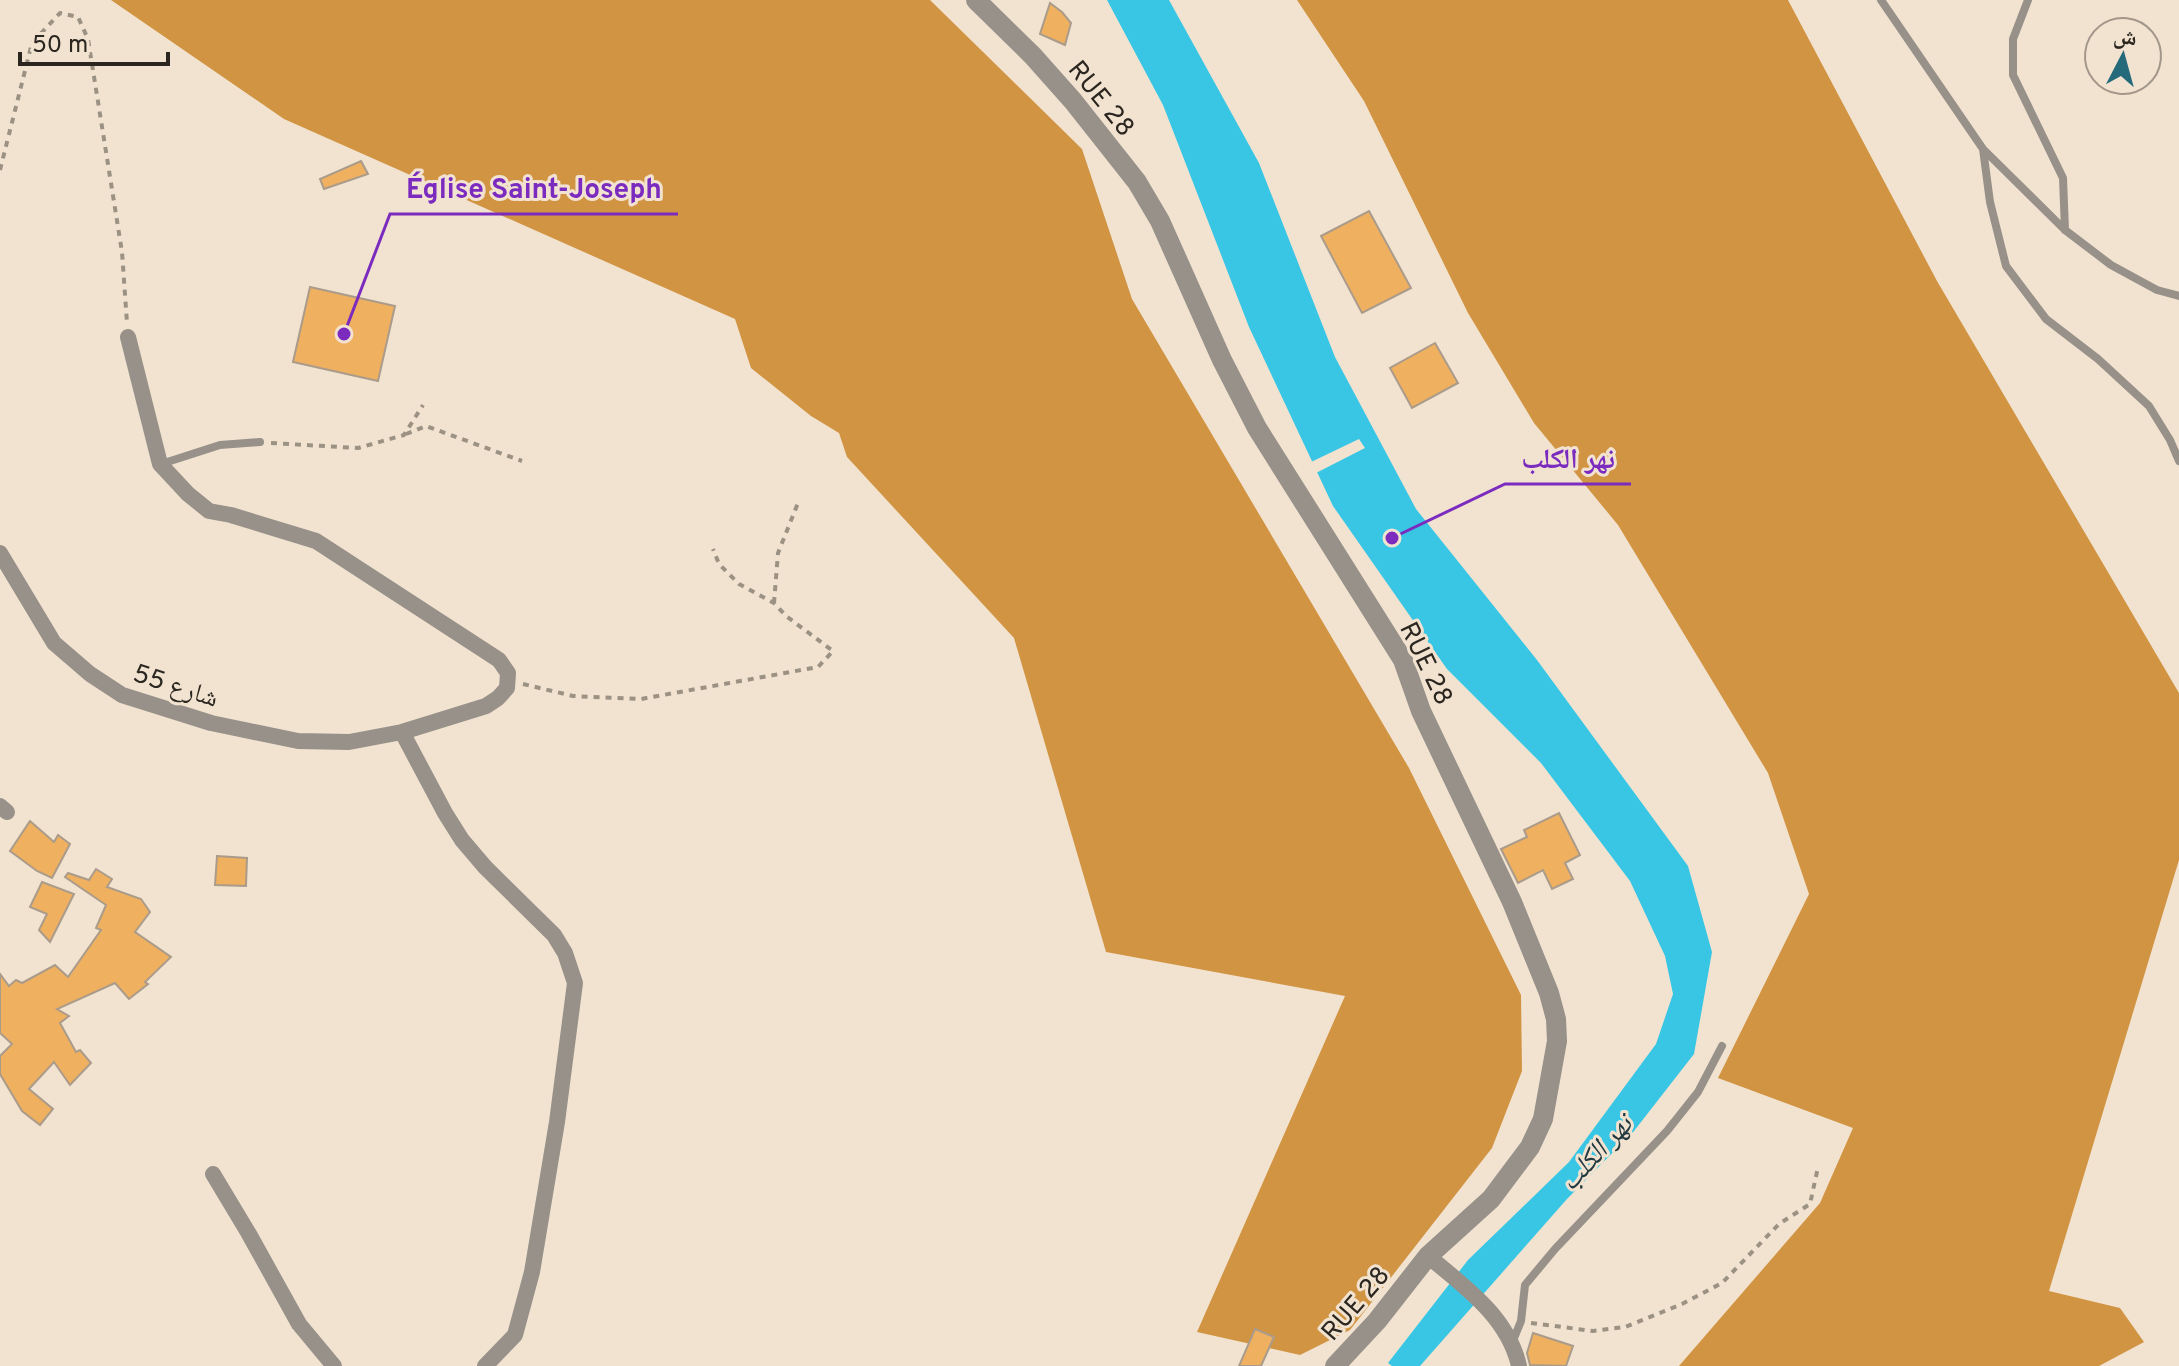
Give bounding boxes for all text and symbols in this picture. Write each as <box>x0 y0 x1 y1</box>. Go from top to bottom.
scale bar <box>20 16 168 66</box>
north arrow <box>2083 16 2163 96</box>
text: ش <box>2112 24 2138 53</box>
text: 50 m <box>32 31 88 61</box>
street label: RUE 28 <box>1059 55 1141 144</box>
callout: Église Saint-Joseph <box>390 162 678 214</box>
text: Église Saint-Joseph <box>406 171 662 209</box>
callout: نهر الكلب <box>1505 432 1631 484</box>
text: نهر الكلب <box>1521 443 1615 479</box>
street label: RUE 28 <box>1391 617 1459 711</box>
street label: شارع 55 <box>128 658 222 717</box>
water label: نهر الكلب <box>1553 1105 1644 1200</box>
street label: RUE 28 <box>1315 1260 1398 1349</box>

